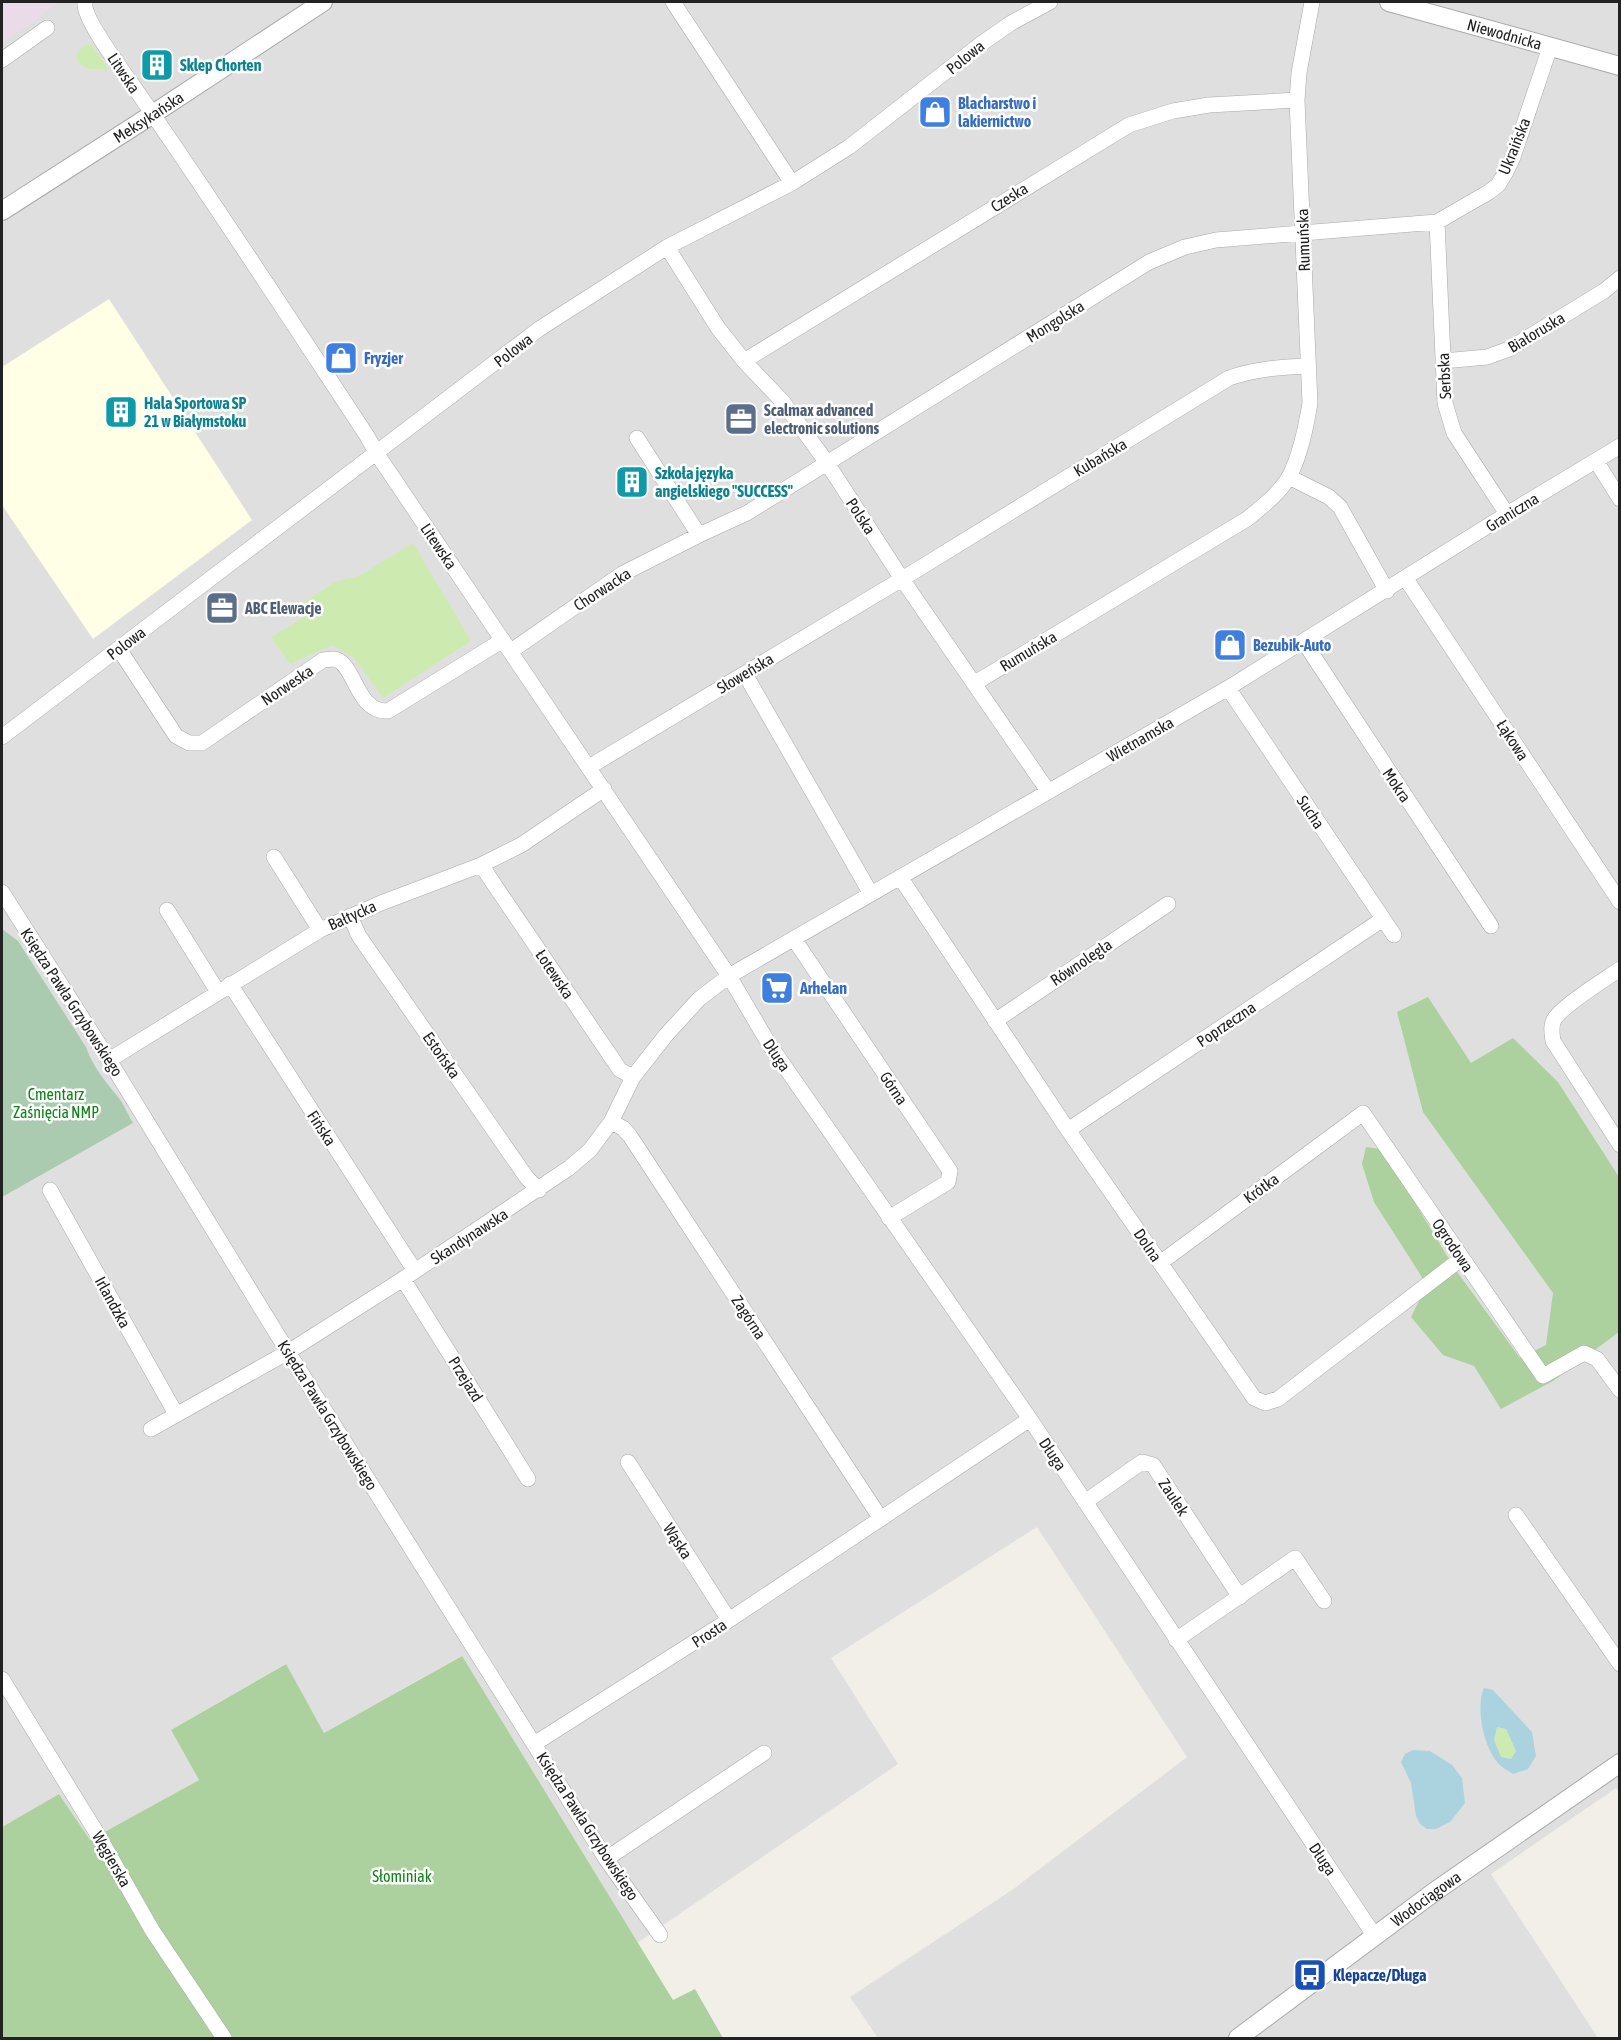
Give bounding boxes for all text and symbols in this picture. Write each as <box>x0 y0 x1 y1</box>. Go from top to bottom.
street label: Niewodnicka <box>1465 15 1544 53</box>
street label: Polowa <box>942 36 988 78</box>
building icon: Sklep Chorten <box>139 47 175 83</box>
street label: Litwska <box>104 50 144 96</box>
place label: Sklep Chorten <box>180 56 262 74</box>
street label: Meksykańska <box>110 88 187 146</box>
shop icon: Blacharstwo i lakiernictwo <box>917 94 953 130</box>
place label: Blacharstwo i lakiernictwo <box>958 94 1036 130</box>
street label: Ukraińska <box>1494 115 1534 177</box>
street label: Czeska <box>987 179 1031 215</box>
street label: Rumuńska <box>1293 208 1313 272</box>
street label: Mongolska <box>1023 296 1088 347</box>
street label: Białoruska <box>1504 308 1568 356</box>
street label: Polowa <box>490 330 536 370</box>
shop icon: Fryzjer <box>323 340 359 376</box>
place label: Fryzjer <box>364 349 403 367</box>
street label: Serbska <box>1434 352 1454 400</box>
building icon: Hala Sportowa SP 21 w Białymstoku <box>103 394 139 430</box>
place label: Hala Sportowa SP 21 w Białymstoku <box>144 394 247 430</box>
office icon: Scalmax advanced electronic solutions <box>723 401 759 437</box>
place label: Scalmax advanced electronic solutions <box>764 401 880 437</box>
street label: Kubańska <box>1070 434 1130 480</box>
building icon: Szkoła języka angielskiego "SUCCESS" <box>614 464 650 500</box>
place label: Szkoła języka angielskiego "SUCCESS" <box>655 464 794 500</box>
street label: Graniczna <box>1482 489 1542 535</box>
street label: Polska <box>843 495 879 537</box>
street label: Litewska <box>417 520 461 572</box>
street label: Chorwacka <box>570 564 634 614</box>
office icon: ABC Elewacje <box>204 590 240 626</box>
place label: ABC Elewacje <box>244 599 322 617</box>
street label: Polowa <box>103 623 149 663</box>
street label: Rumuńska <box>996 627 1060 675</box>
shop icon: Bezubik-Auto <box>1212 627 1248 663</box>
place label: Bezubik-Auto <box>1253 636 1332 654</box>
street label: Słoweńska <box>713 649 777 697</box>
street label: Norweska <box>258 661 316 709</box>
street label: Wietnamska <box>1103 713 1177 765</box>
street label: Łąkowa <box>1492 716 1533 764</box>
street label: Mokra <box>1379 765 1415 805</box>
street label: Sucha <box>1294 792 1328 832</box>
street label: Bałtycka <box>325 896 379 934</box>
street label: Księdza Pawła Grzybowskiego <box>17 925 127 1080</box>
street label: Równoległa <box>1047 935 1116 990</box>
street label: Łotewska <box>532 946 578 1002</box>
supermarket icon: Arhelan <box>759 970 795 1006</box>
place label: Arhelan <box>799 979 847 997</box>
street label: Poprzeczna <box>1193 998 1259 1051</box>
street label: Estońska <box>420 1028 464 1082</box>
street label: Długa <box>759 1035 794 1075</box>
street label: Górna <box>876 1068 912 1108</box>
park label: Cmentarz Zaśnięcia NMP <box>13 1085 99 1122</box>
street label: Fińska <box>304 1107 340 1149</box>
street label: Krótka <box>1240 1169 1282 1207</box>
street label: Skandynawska <box>427 1204 511 1268</box>
street label: Ogrodowa <box>1428 1215 1477 1276</box>
street label: Dolna <box>1130 1225 1166 1265</box>
street label: Irlandzka <box>92 1273 134 1331</box>
street label: Zagórna <box>727 1292 770 1343</box>
street label: Księdza Pawła Grzybowskiego <box>274 1337 381 1494</box>
street label: Przejazd <box>444 1353 487 1405</box>
street label: Długa <box>1035 1434 1070 1474</box>
street label: Zaułek <box>1155 1475 1193 1519</box>
street label: Wąska <box>659 1520 696 1563</box>
street label: Prosta <box>688 1615 730 1651</box>
street label: Księdza Pawła Grzybowskiego <box>533 1749 643 1904</box>
street label: Węgierska <box>88 1828 135 1890</box>
street label: Długa <box>1305 1839 1340 1879</box>
park label: Słominiak <box>372 1867 432 1885</box>
street label: Wodociągowa <box>1388 1867 1464 1930</box>
bus stop icon: Klepacze/Długa <box>1292 1957 1328 1993</box>
place label: Klepacze/Długa <box>1333 1966 1426 1984</box>

